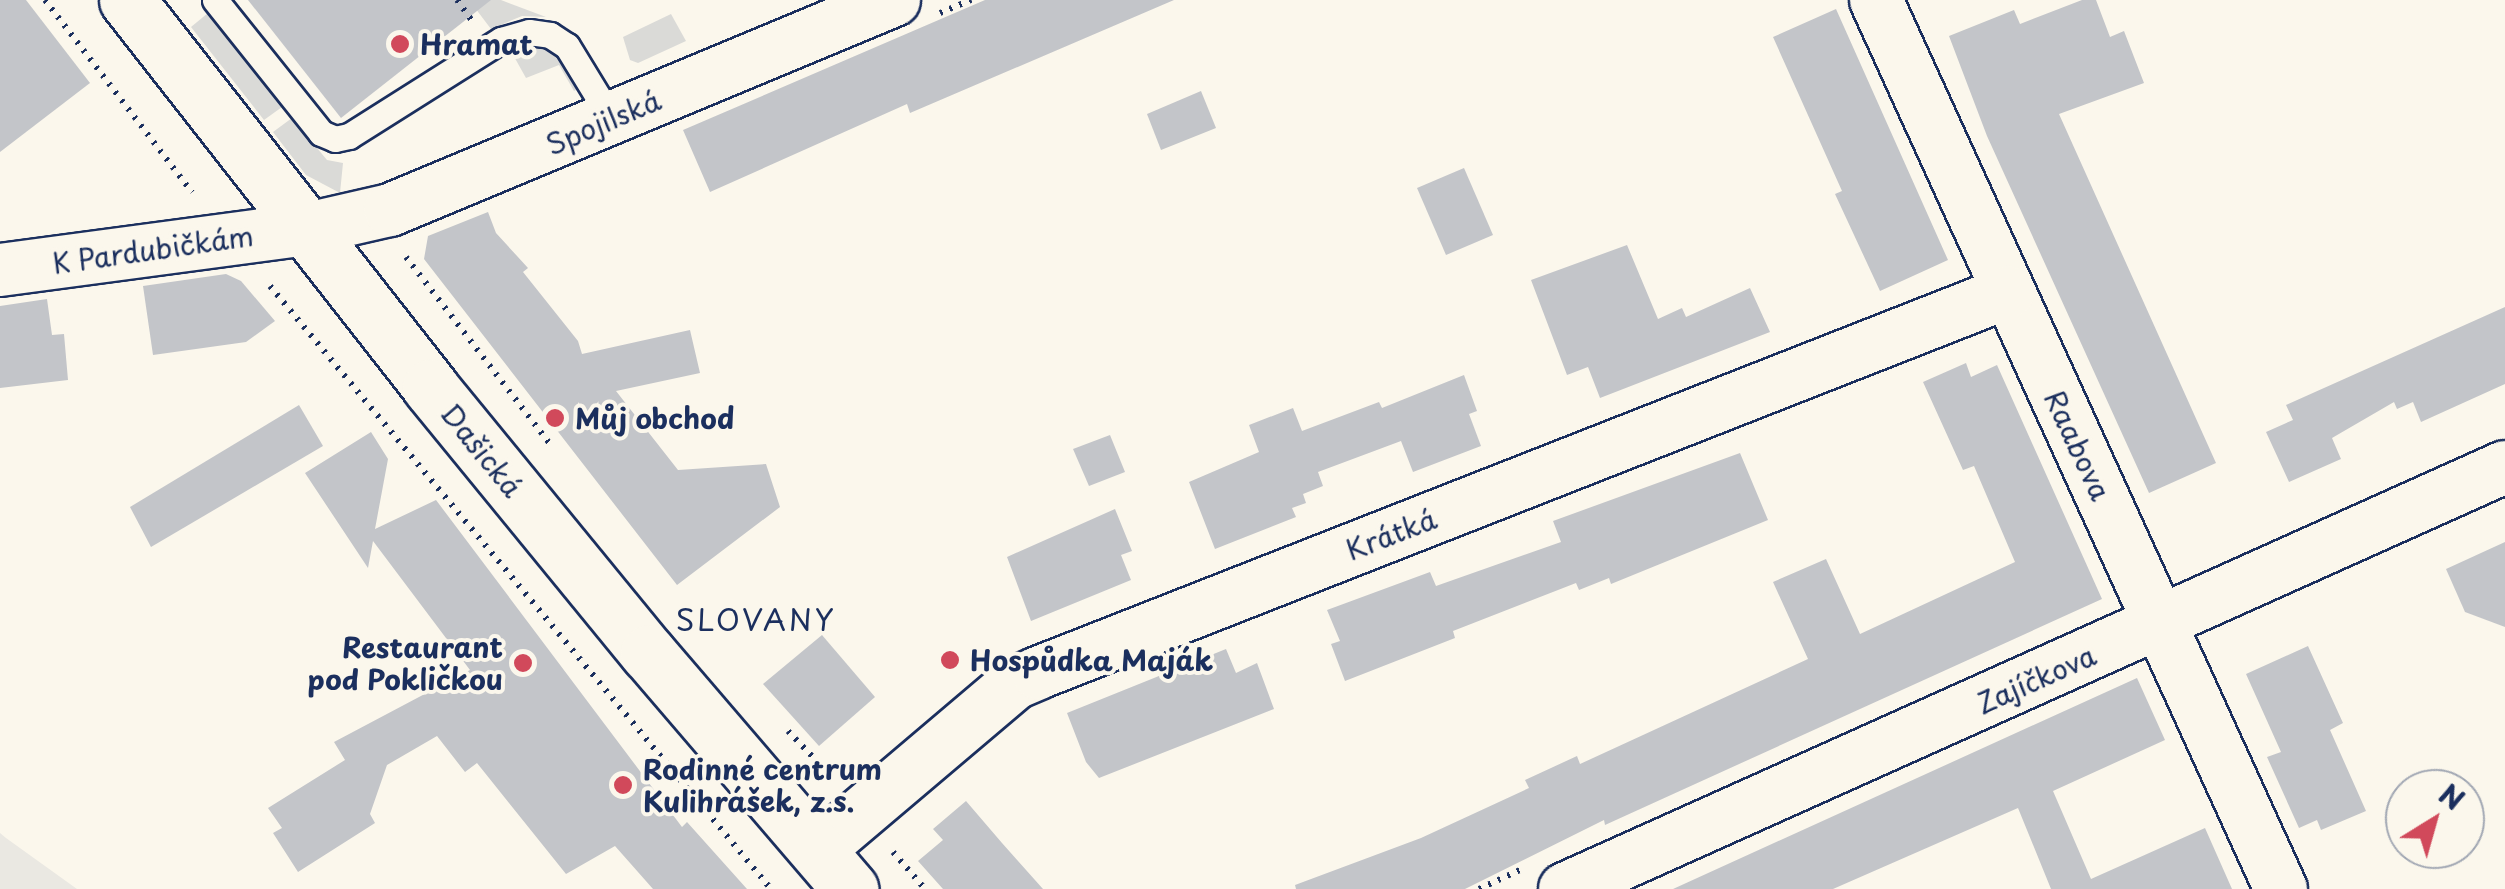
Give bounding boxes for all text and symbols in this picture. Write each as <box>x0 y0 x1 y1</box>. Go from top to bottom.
place label: Hramat <box>420 27 533 61</box>
marker: Hramat <box>389 33 411 55</box>
street label: Spojilská <box>540 83 666 161</box>
street label: K Pardubičkám <box>50 218 256 280</box>
street label: Raabova <box>2038 385 2118 505</box>
street label: Dašická <box>434 397 530 503</box>
place label: Můj obchod <box>575 401 736 435</box>
marker: Můj obchod <box>544 407 566 429</box>
street label: Krátká <box>1341 501 1441 567</box>
district label: SLOVANY <box>677 601 835 637</box>
place label: Restaurant pod Pokličkou <box>306 630 503 696</box>
street label: Zajíčkova <box>1971 638 2101 720</box>
place label: Hospůdka Maják <box>970 643 1213 677</box>
marker: Hospůdka Maják <box>939 649 961 671</box>
marker: Restaurant pod Pokličkou <box>512 652 534 674</box>
place label: Rodinné centrum Kulihrášek, z.s. <box>643 752 882 818</box>
north arrow <box>2385 769 2485 869</box>
text: N <box>2430 772 2474 820</box>
marker: Rodinné centrum Kulihrášek, z.s. <box>612 774 634 796</box>

